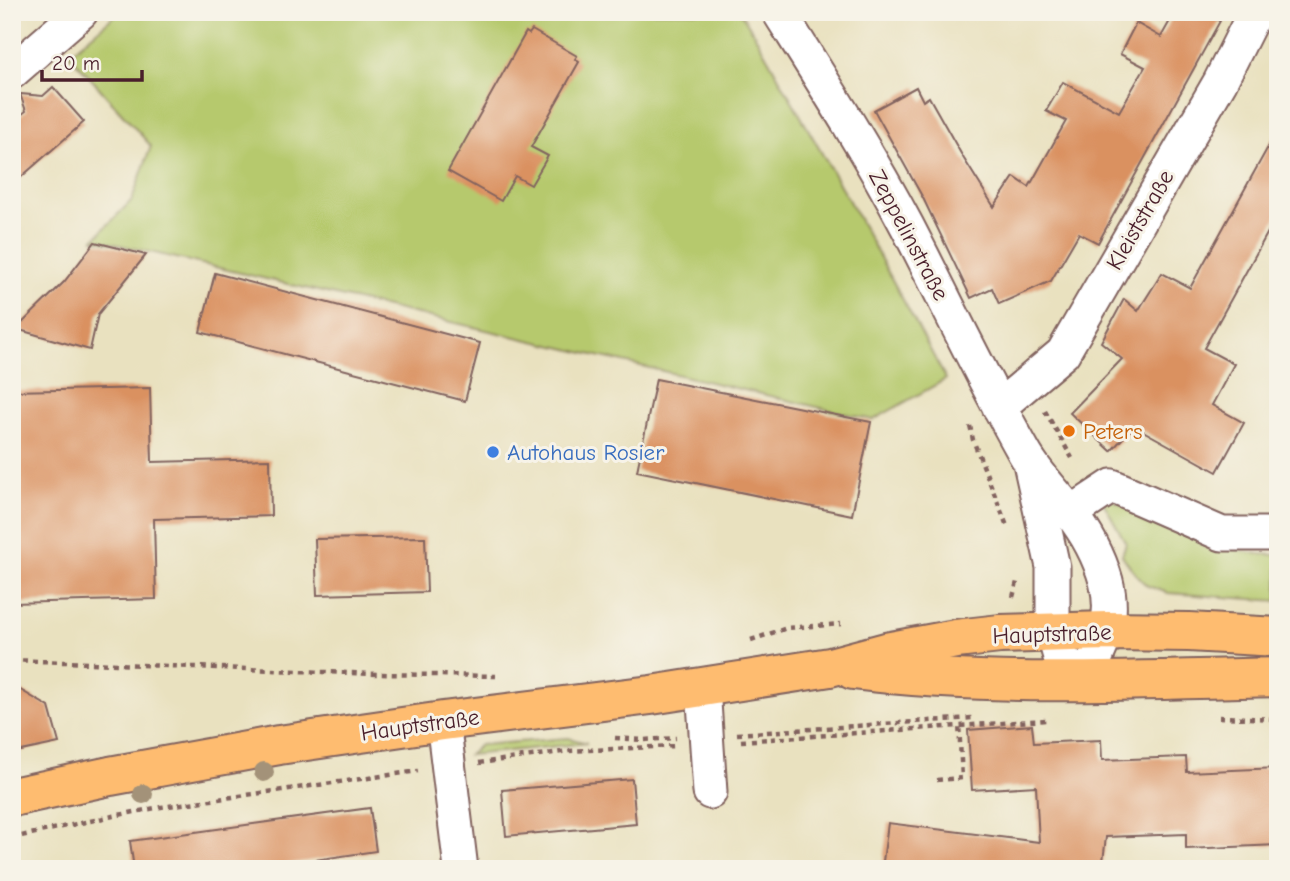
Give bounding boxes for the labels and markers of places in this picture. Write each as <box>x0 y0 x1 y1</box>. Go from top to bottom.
place label: Peters <box>1083 418 1143 445</box>
marker: Peters <box>1061 423 1077 439</box>
place label: Autohaus Rosier <box>507 439 665 466</box>
marker: Autohaus Rosier <box>485 444 501 460</box>

